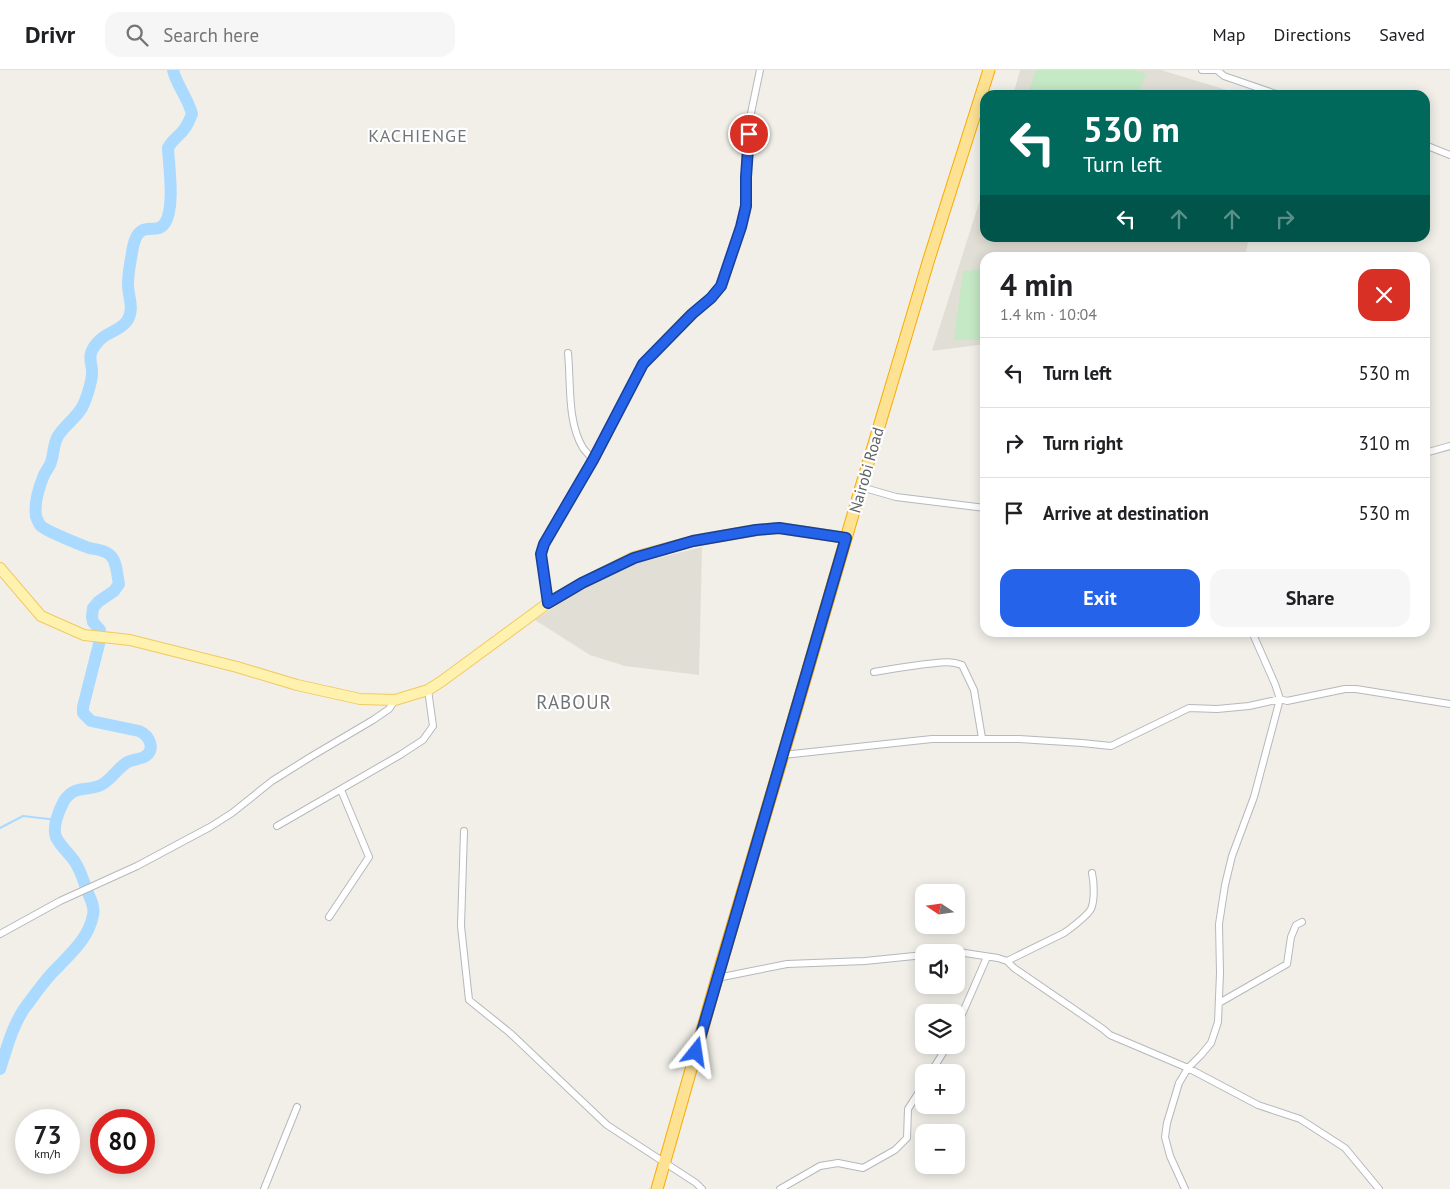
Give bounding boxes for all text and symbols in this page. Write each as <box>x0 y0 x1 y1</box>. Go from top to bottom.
search box <box>105 12 455 57</box>
text: Drivr <box>25 19 75 50</box>
icon: search <box>123 21 151 49</box>
text: Search here <box>163 23 259 47</box>
text: Map <box>1213 23 1245 46</box>
text: Directions <box>1273 23 1351 46</box>
text: Saved <box>1379 23 1425 46</box>
text: 530 m <box>1083 106 1180 152</box>
icon: left <box>1000 110 1065 175</box>
pin <box>728 113 770 155</box>
icon: arrive <box>735 120 763 148</box>
district label: KACHIENGE <box>368 124 468 147</box>
text: Turn left <box>1083 150 1162 178</box>
icon: left <box>1112 205 1140 233</box>
icon: ahead <box>1165 205 1193 233</box>
icon: ahead <box>1218 205 1246 233</box>
icon: right <box>1271 205 1299 233</box>
text: 4 min <box>1000 265 1073 304</box>
button: close <box>1358 269 1410 321</box>
text: 1.4 km · 10:04 <box>1000 304 1097 324</box>
icon: left <box>1000 359 1028 387</box>
text: Turn left <box>1043 361 1112 385</box>
text: 530 m <box>1358 361 1410 385</box>
street label: Nairobi Road <box>844 425 888 515</box>
icon: right <box>1000 429 1028 457</box>
text: Turn right <box>1043 431 1123 455</box>
text: 310 m <box>1358 431 1410 455</box>
icon: arrive <box>1000 499 1028 527</box>
text: Arrive at destination <box>1043 501 1209 525</box>
text: 530 m <box>1358 501 1410 525</box>
button: Exit <box>1000 569 1200 627</box>
button: Share <box>1210 569 1410 627</box>
district label: RABOUR <box>536 690 612 714</box>
north arrow <box>915 884 965 934</box>
map controls <box>915 884 965 1174</box>
button: sound <box>915 944 965 994</box>
button: layers <box>915 1004 965 1054</box>
position arrow <box>669 1025 721 1077</box>
button: + <box>915 1064 965 1114</box>
speed limit sign: 80 <box>90 1109 155 1174</box>
text: 73 <box>33 1119 62 1151</box>
button: − <box>915 1124 965 1174</box>
text: km/h <box>34 1146 61 1161</box>

